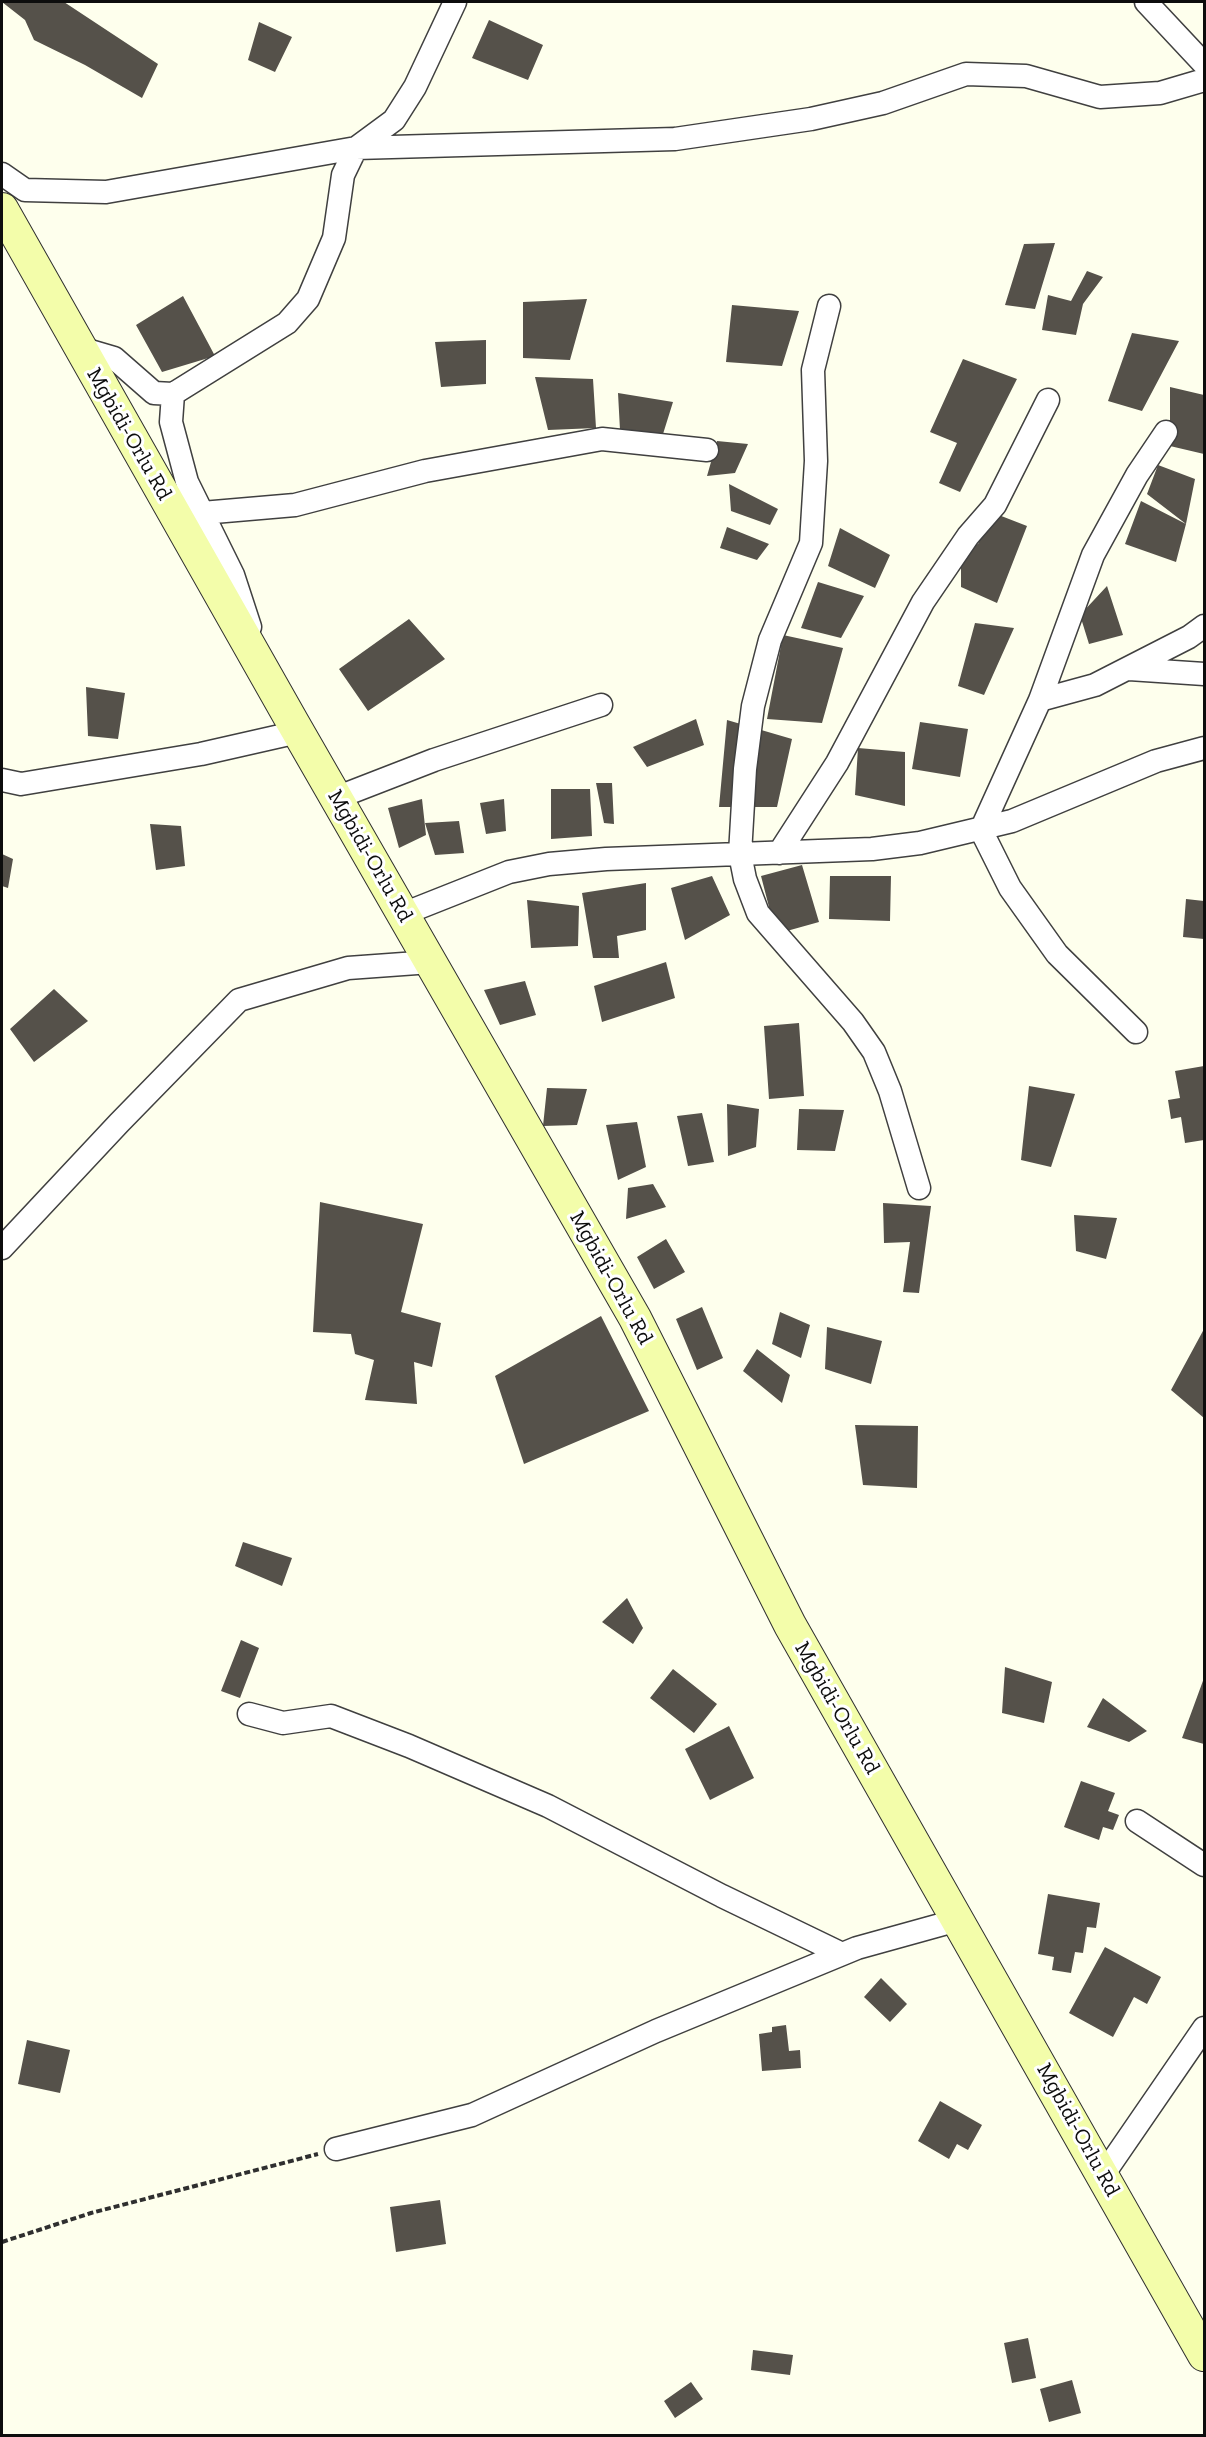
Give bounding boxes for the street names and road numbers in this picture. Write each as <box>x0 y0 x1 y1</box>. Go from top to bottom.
street label: Mgbidi-Orlu Rd <box>81 363 177 505</box>
street label: Mgbidi-Orlu Rd <box>322 785 418 927</box>
street label: Mgbidi-Orlu Rd <box>564 1207 658 1349</box>
street label: Mgbidi-Orlu Rd <box>789 1637 885 1779</box>
street label: Mgbidi-Orlu Rd <box>1031 2059 1125 2201</box>

